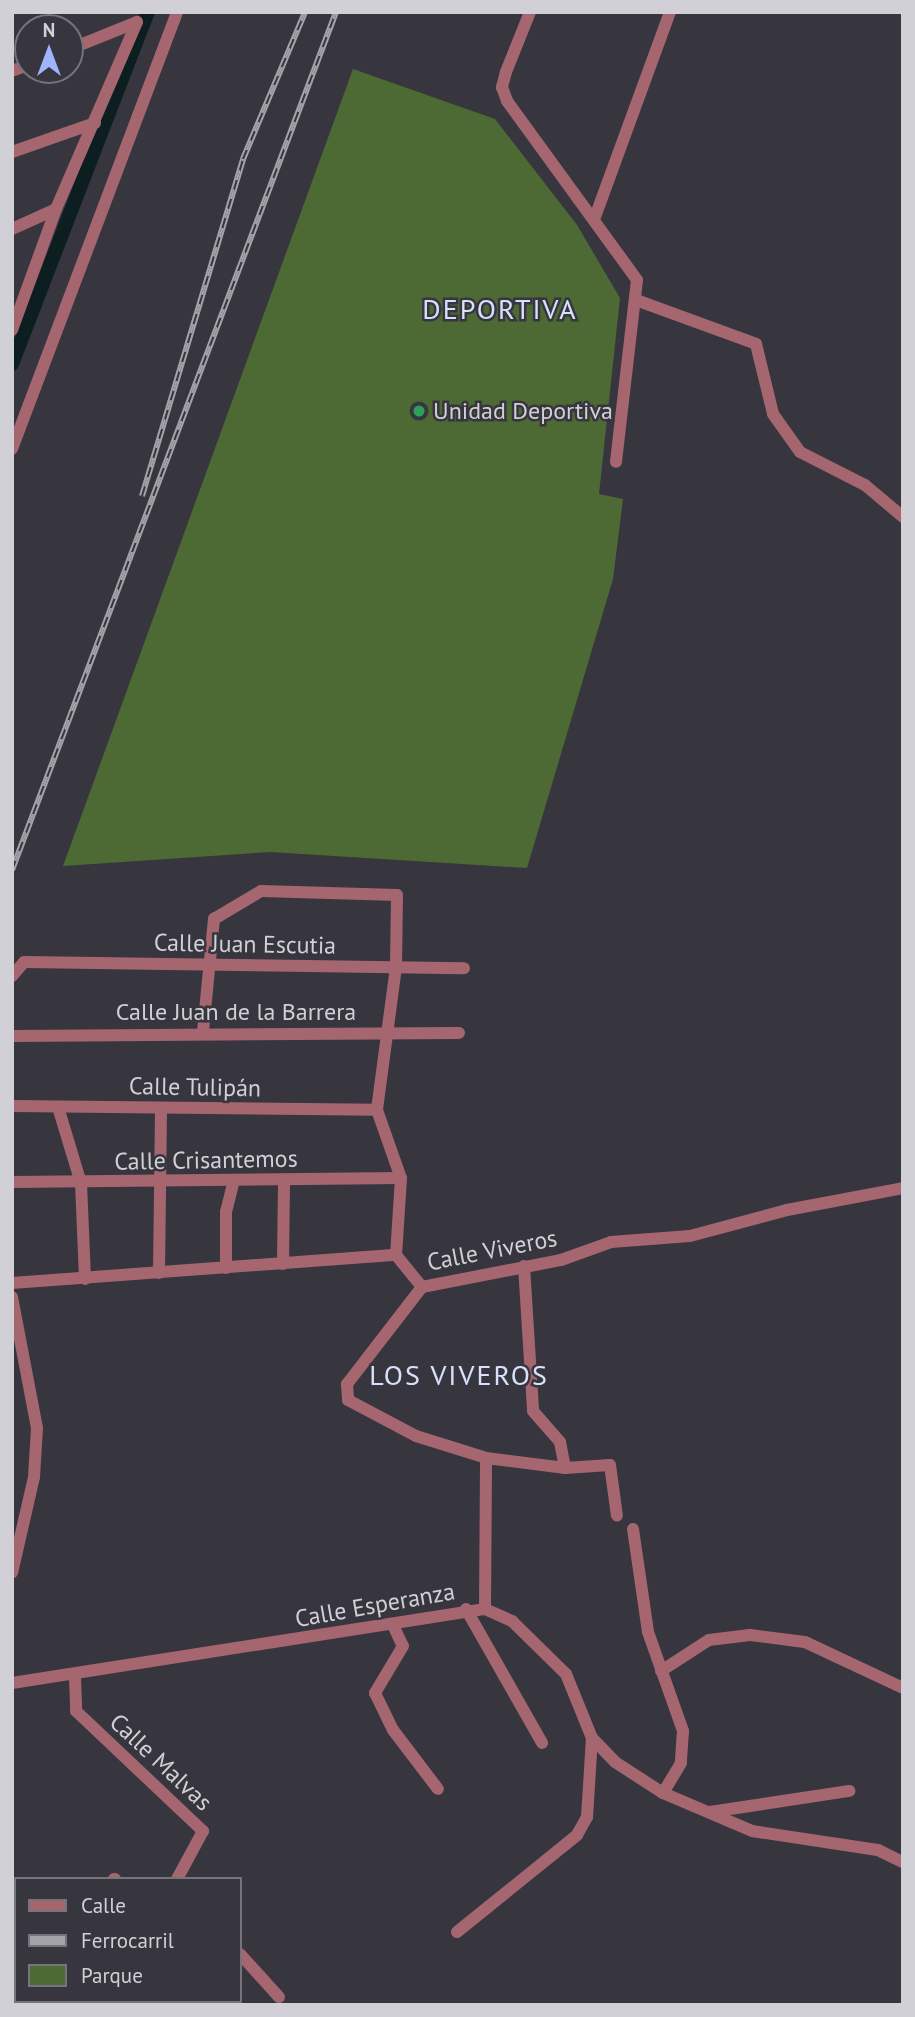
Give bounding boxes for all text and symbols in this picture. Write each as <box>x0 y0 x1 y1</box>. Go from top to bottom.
north arrow <box>14 14 84 84</box>
text: N <box>43 18 55 42</box>
district label: DEPORTIVA <box>423 292 577 326</box>
place label: Unidad Deportiva <box>433 397 613 425</box>
marker: Unidad Deportiva <box>411 403 427 419</box>
street label: Calle Juan Escutia <box>154 928 336 960</box>
street label: Calle Juan de la Barrera <box>116 998 356 1026</box>
street label: Calle Tulipán <box>128 1071 262 1103</box>
street label: Calle Crisantemos <box>114 1144 298 1176</box>
street label: Calle Viveros <box>424 1223 560 1277</box>
district label: LOS VIVEROS <box>370 1358 548 1392</box>
street label: Calle Esperanza <box>293 1577 457 1633</box>
street label: Calle Malvas <box>104 1707 218 1817</box>
legend <box>14 1877 242 2003</box>
text: Calle <box>81 1892 126 1919</box>
text: Ferrocarril <box>81 1927 174 1954</box>
text: Parque <box>81 1962 143 1989</box>

